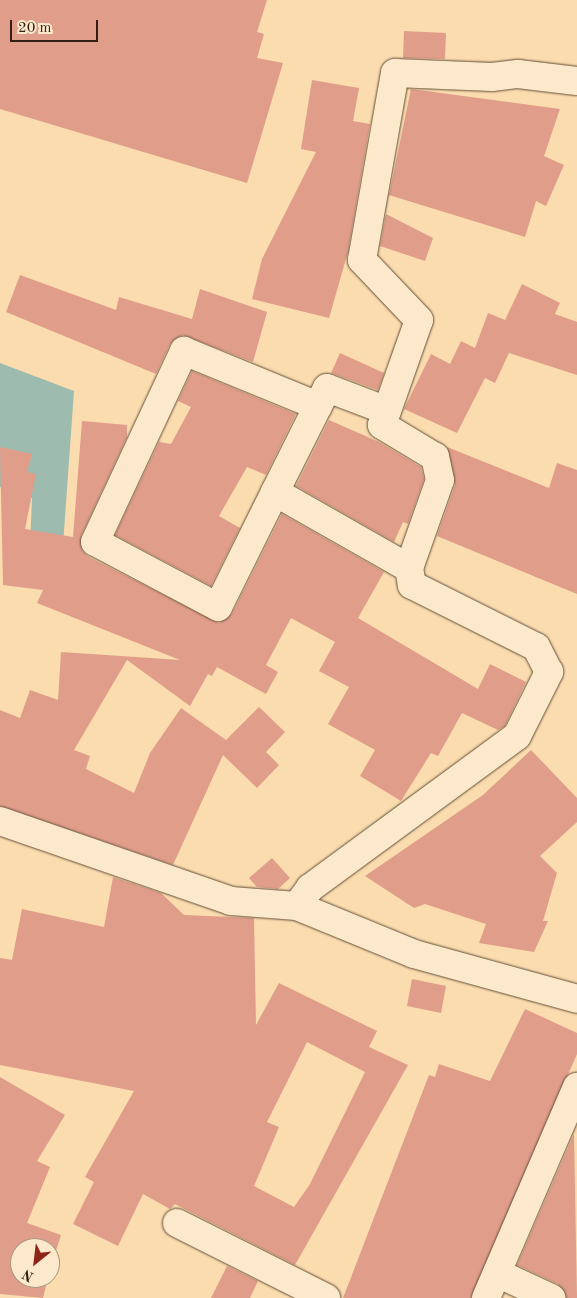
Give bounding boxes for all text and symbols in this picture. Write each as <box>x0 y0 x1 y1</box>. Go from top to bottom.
scale bar <box>12 10 100 42</box>
text: 20 m <box>18 21 52 36</box>
north arrow <box>10 1238 60 1288</box>
text: N <box>20 1267 36 1284</box>

